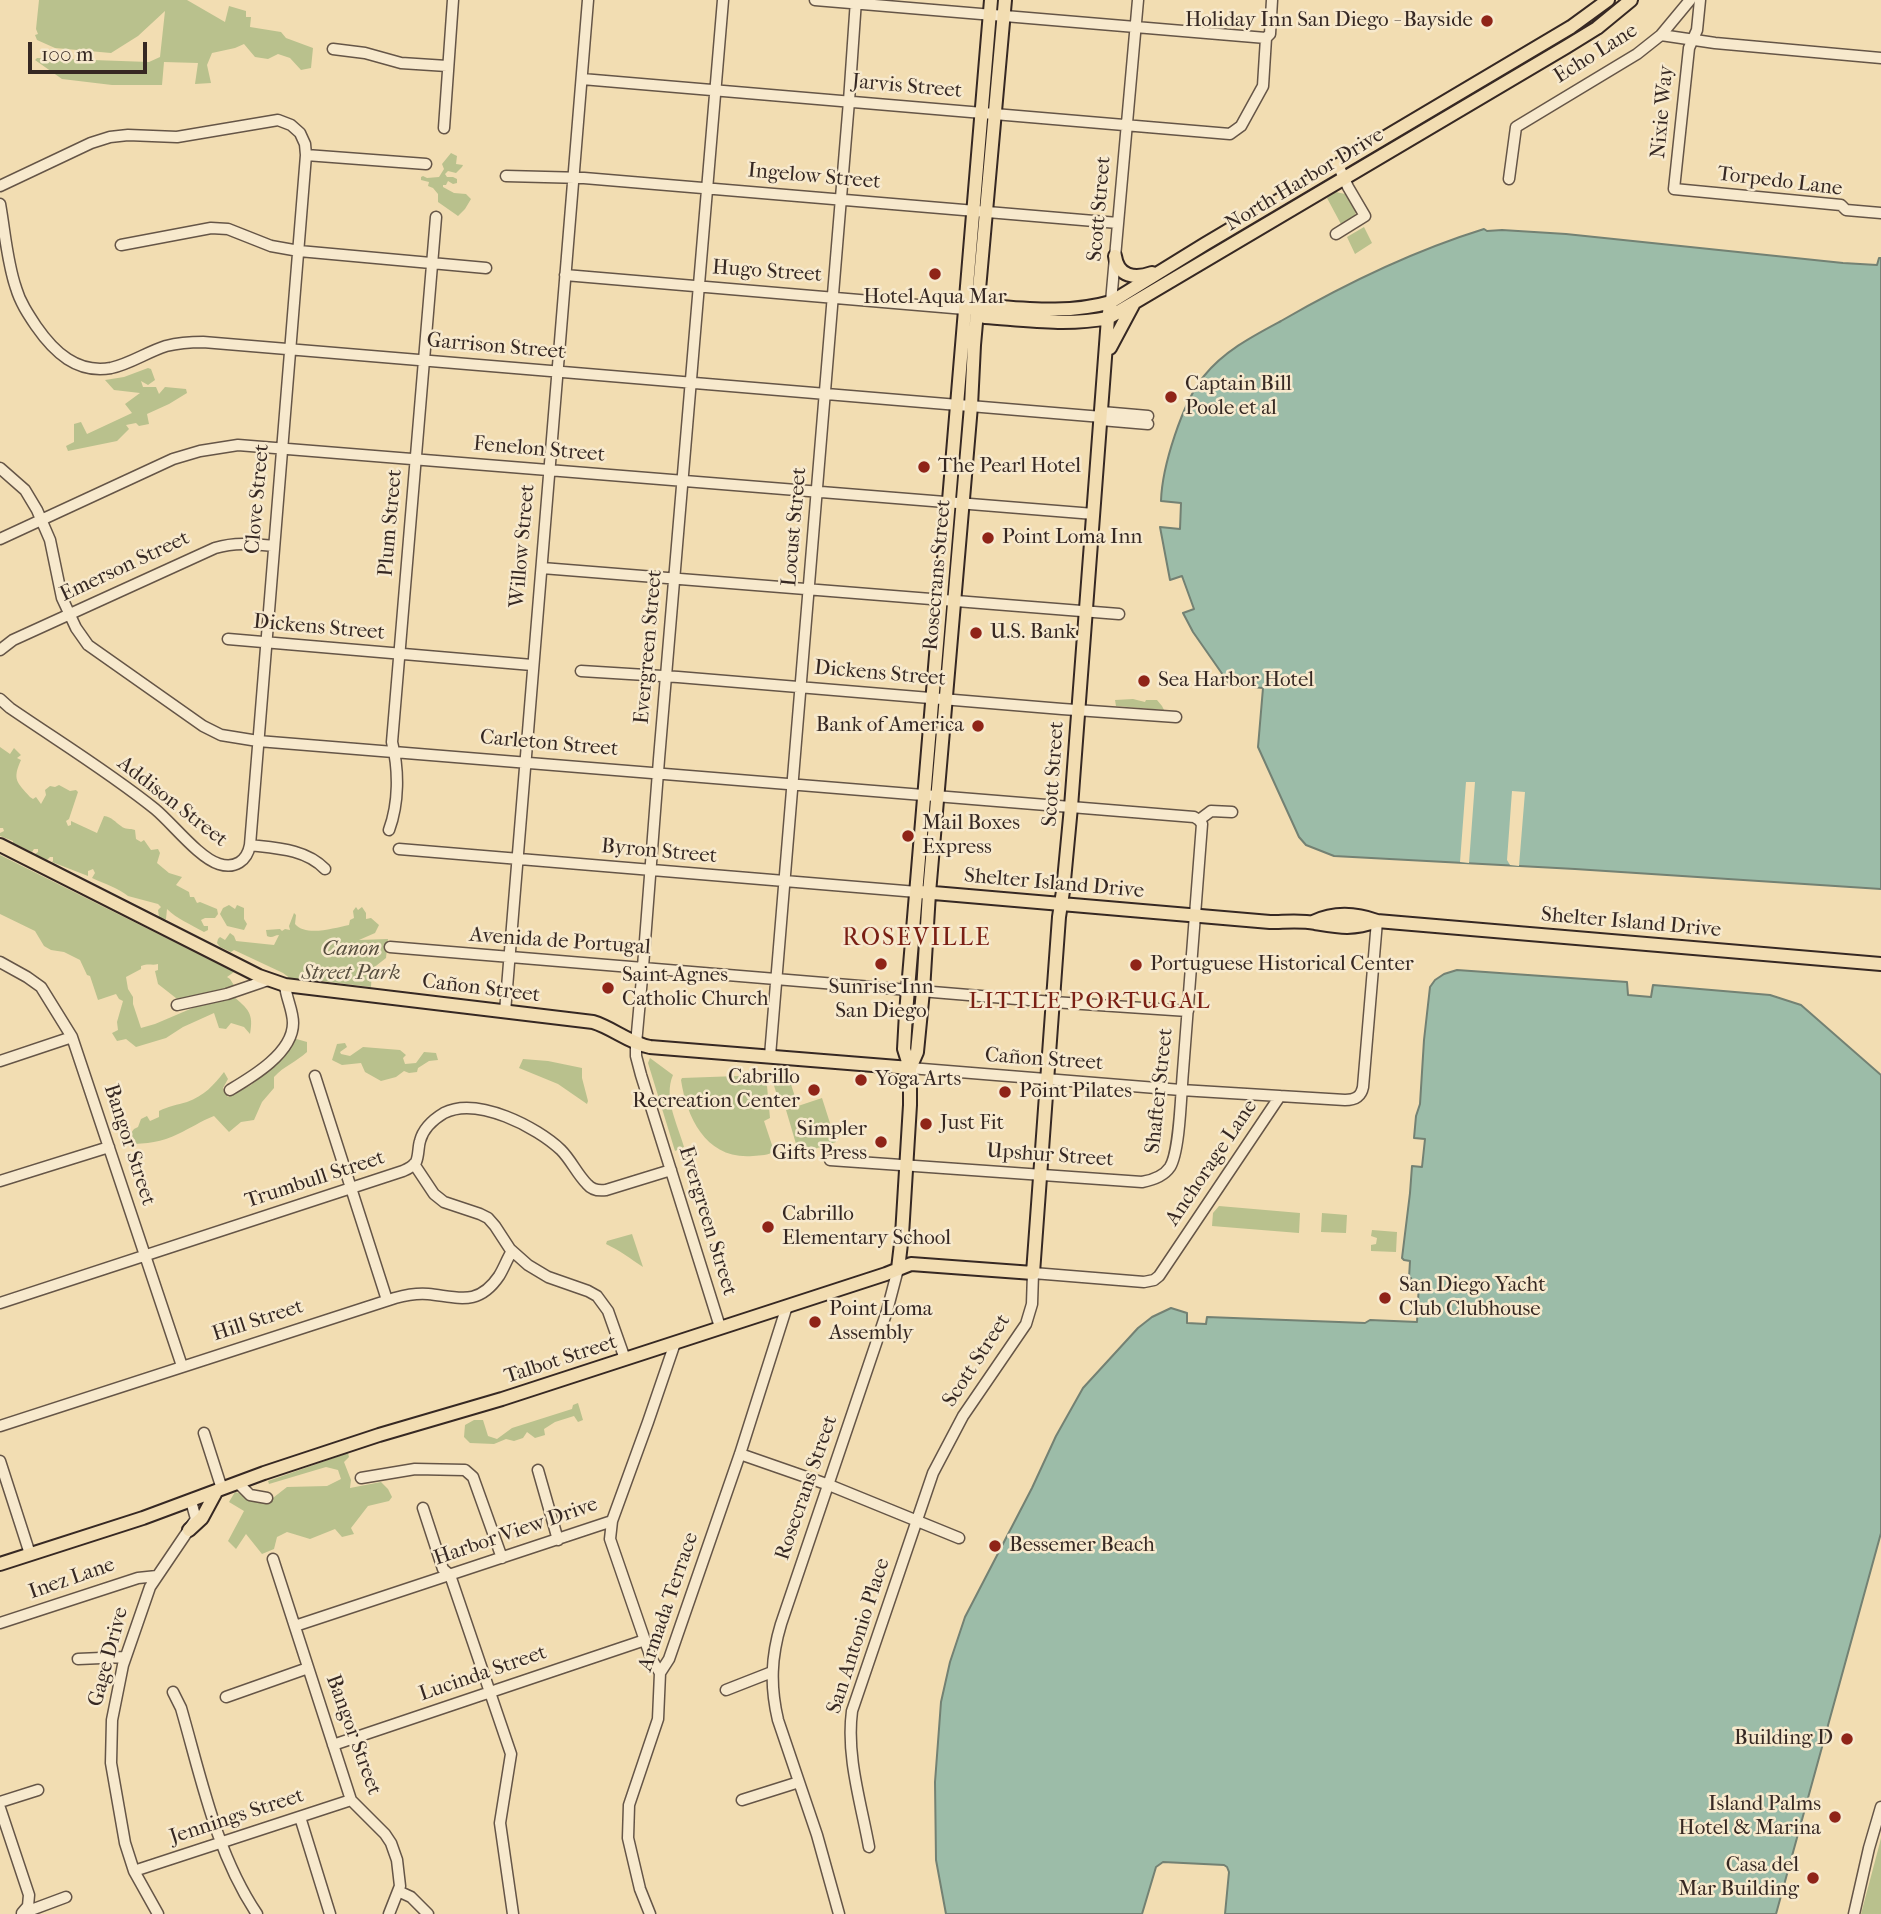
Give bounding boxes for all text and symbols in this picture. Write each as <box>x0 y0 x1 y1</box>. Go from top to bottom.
place label: Holiday Inn San Diego - Bayside <box>1185 8 1473 34</box>
marker: Holiday Inn San Diego - Bayside <box>1479 13 1495 29</box>
street label: Echo Lane <box>1550 18 1642 90</box>
scale bar <box>32 28 150 72</box>
text: 100 m <box>41 42 94 66</box>
street label: Nixie Way <box>1646 64 1680 160</box>
street label: Jarvis Street <box>851 70 963 104</box>
street label: North Harbor Drive <box>1221 123 1389 237</box>
street label: Scott Street <box>1083 155 1117 263</box>
street label: Ingelow Street <box>746 159 882 195</box>
street label: Torpedo Lane <box>1716 162 1844 202</box>
street label: Hugo Street <box>711 256 823 288</box>
marker: Hotel Aqua Mar <box>927 266 943 282</box>
place label: Hotel Aqua Mar <box>863 285 1007 311</box>
street label: Garrison Street <box>426 328 566 366</box>
place label: Captain Bill Poole et al <box>1185 372 1292 422</box>
marker: Captain Bill Poole et al <box>1163 389 1179 405</box>
street label: Fenelon Street <box>472 432 606 468</box>
street label: Clove Street <box>241 443 275 555</box>
place label: The Pearl Hotel <box>938 454 1081 480</box>
marker: The Pearl Hotel <box>916 459 932 475</box>
street label: Locust Street <box>777 466 813 588</box>
street label: Plum Street <box>374 468 408 578</box>
street label: Willow Street <box>505 483 541 609</box>
street label: Rosecrans Street <box>919 498 957 652</box>
place label: Point Loma Inn <box>1002 525 1143 551</box>
street label: Emerson Street <box>56 526 194 608</box>
marker: Point Loma Inn <box>980 530 996 546</box>
street label: Evergreen Street <box>630 569 668 725</box>
street label: Dickens Street <box>252 610 386 646</box>
place label: U.S. Bank <box>990 620 1076 646</box>
marker: U.S. Bank <box>968 625 984 641</box>
street label: Dickens Street <box>813 656 947 692</box>
place label: Sea Harbor Hotel <box>1158 668 1314 694</box>
marker: Sea Harbor Hotel <box>1136 673 1152 689</box>
place label: Bank of America <box>816 713 964 739</box>
marker: Bank of America <box>970 718 986 734</box>
street label: Scott Street <box>1038 720 1070 828</box>
street label: Carleton Street <box>479 725 619 763</box>
street label: Addison Street <box>112 751 232 853</box>
place label: Mail Boxes Express <box>922 811 1020 861</box>
marker: Mail Boxes Express <box>900 828 916 844</box>
street label: Byron Street <box>600 834 718 870</box>
street label: Shelter Island Drive <box>963 864 1145 904</box>
street label: Shelter Island Drive <box>1540 903 1722 943</box>
street label: Avenida de Portugal <box>468 923 652 961</box>
district label: ROSEVILLE <box>843 925 991 953</box>
park label: Canon Street Park <box>302 937 400 987</box>
place label: Portuguese Historical Center <box>1150 952 1414 978</box>
marker: Sunrise Inn San Diego <box>873 956 889 972</box>
marker: Portuguese Historical Center <box>1128 957 1144 973</box>
place label: Saint Agnes Catholic Church <box>622 963 769 1013</box>
street label: Cañon Street <box>421 969 541 1009</box>
place label: Sunrise Inn San Diego <box>828 975 934 1025</box>
marker: Saint Agnes Catholic Church <box>600 980 616 996</box>
district label: LITTLE PORTUGAL <box>970 988 1210 1016</box>
street label: Shafter Street <box>1141 1027 1179 1155</box>
street label: Cañon Street <box>984 1043 1104 1077</box>
place label: Cabrillo Recreation Center <box>632 1065 800 1115</box>
place label: Yoga Arts <box>875 1067 961 1093</box>
marker: Yoga Arts <box>853 1072 869 1088</box>
place label: Point Pilates <box>1019 1079 1132 1105</box>
street label: Bangor Street <box>98 1081 160 1209</box>
marker: Cabrillo Recreation Center <box>806 1082 822 1098</box>
marker: Point Pilates <box>997 1084 1013 1100</box>
street label: Anchorage Lane <box>1161 1095 1263 1231</box>
place label: Just Fit <box>940 1111 1004 1137</box>
marker: Just Fit <box>918 1116 934 1132</box>
place label: Simpler Gifts Press <box>772 1117 867 1167</box>
marker: Simpler Gifts Press <box>873 1134 889 1150</box>
street label: Upshur Street <box>985 1139 1115 1173</box>
street label: Evergreen Street <box>672 1143 742 1299</box>
street label: Trumbull Street <box>242 1146 388 1214</box>
place label: Cabrillo Elementary School <box>782 1202 951 1252</box>
marker: Cabrillo Elementary School <box>760 1219 776 1235</box>
place label: San Diego Yacht Club Clubhouse <box>1399 1273 1546 1323</box>
marker: San Diego Yacht Club Clubhouse <box>1377 1290 1393 1306</box>
street label: Hill Street <box>209 1294 307 1348</box>
place label: Point Loma Assembly <box>829 1297 932 1347</box>
street label: Scott Street <box>938 1310 1016 1412</box>
marker: Point Loma Assembly <box>807 1314 823 1330</box>
street label: Talbot Street <box>502 1330 620 1390</box>
street label: Rosecrans Street <box>770 1412 844 1564</box>
street label: Harbor View Drive <box>431 1492 601 1572</box>
street label: Armada Terrace <box>633 1529 705 1675</box>
place label: Bessemer Beach <box>1009 1533 1155 1559</box>
marker: Bessemer Beach <box>987 1538 1003 1554</box>
street label: Inez Lane <box>26 1553 118 1605</box>
street label: San Antonio Place <box>822 1555 896 1717</box>
street label: Gage Drive <box>84 1604 134 1710</box>
street label: Lucinda Street <box>416 1640 550 1708</box>
street label: Bangor Street <box>320 1671 386 1799</box>
place label: Building D <box>1734 1726 1833 1752</box>
marker: Building D <box>1839 1731 1855 1747</box>
street label: Jennings Street <box>167 1783 307 1851</box>
place label: Island Palms Hotel & Marina <box>1678 1792 1821 1842</box>
marker: Island Palms Hotel & Marina <box>1827 1809 1843 1825</box>
place label: Casa del Mar Building <box>1678 1853 1799 1903</box>
marker: Casa del Mar Building <box>1805 1870 1821 1886</box>

